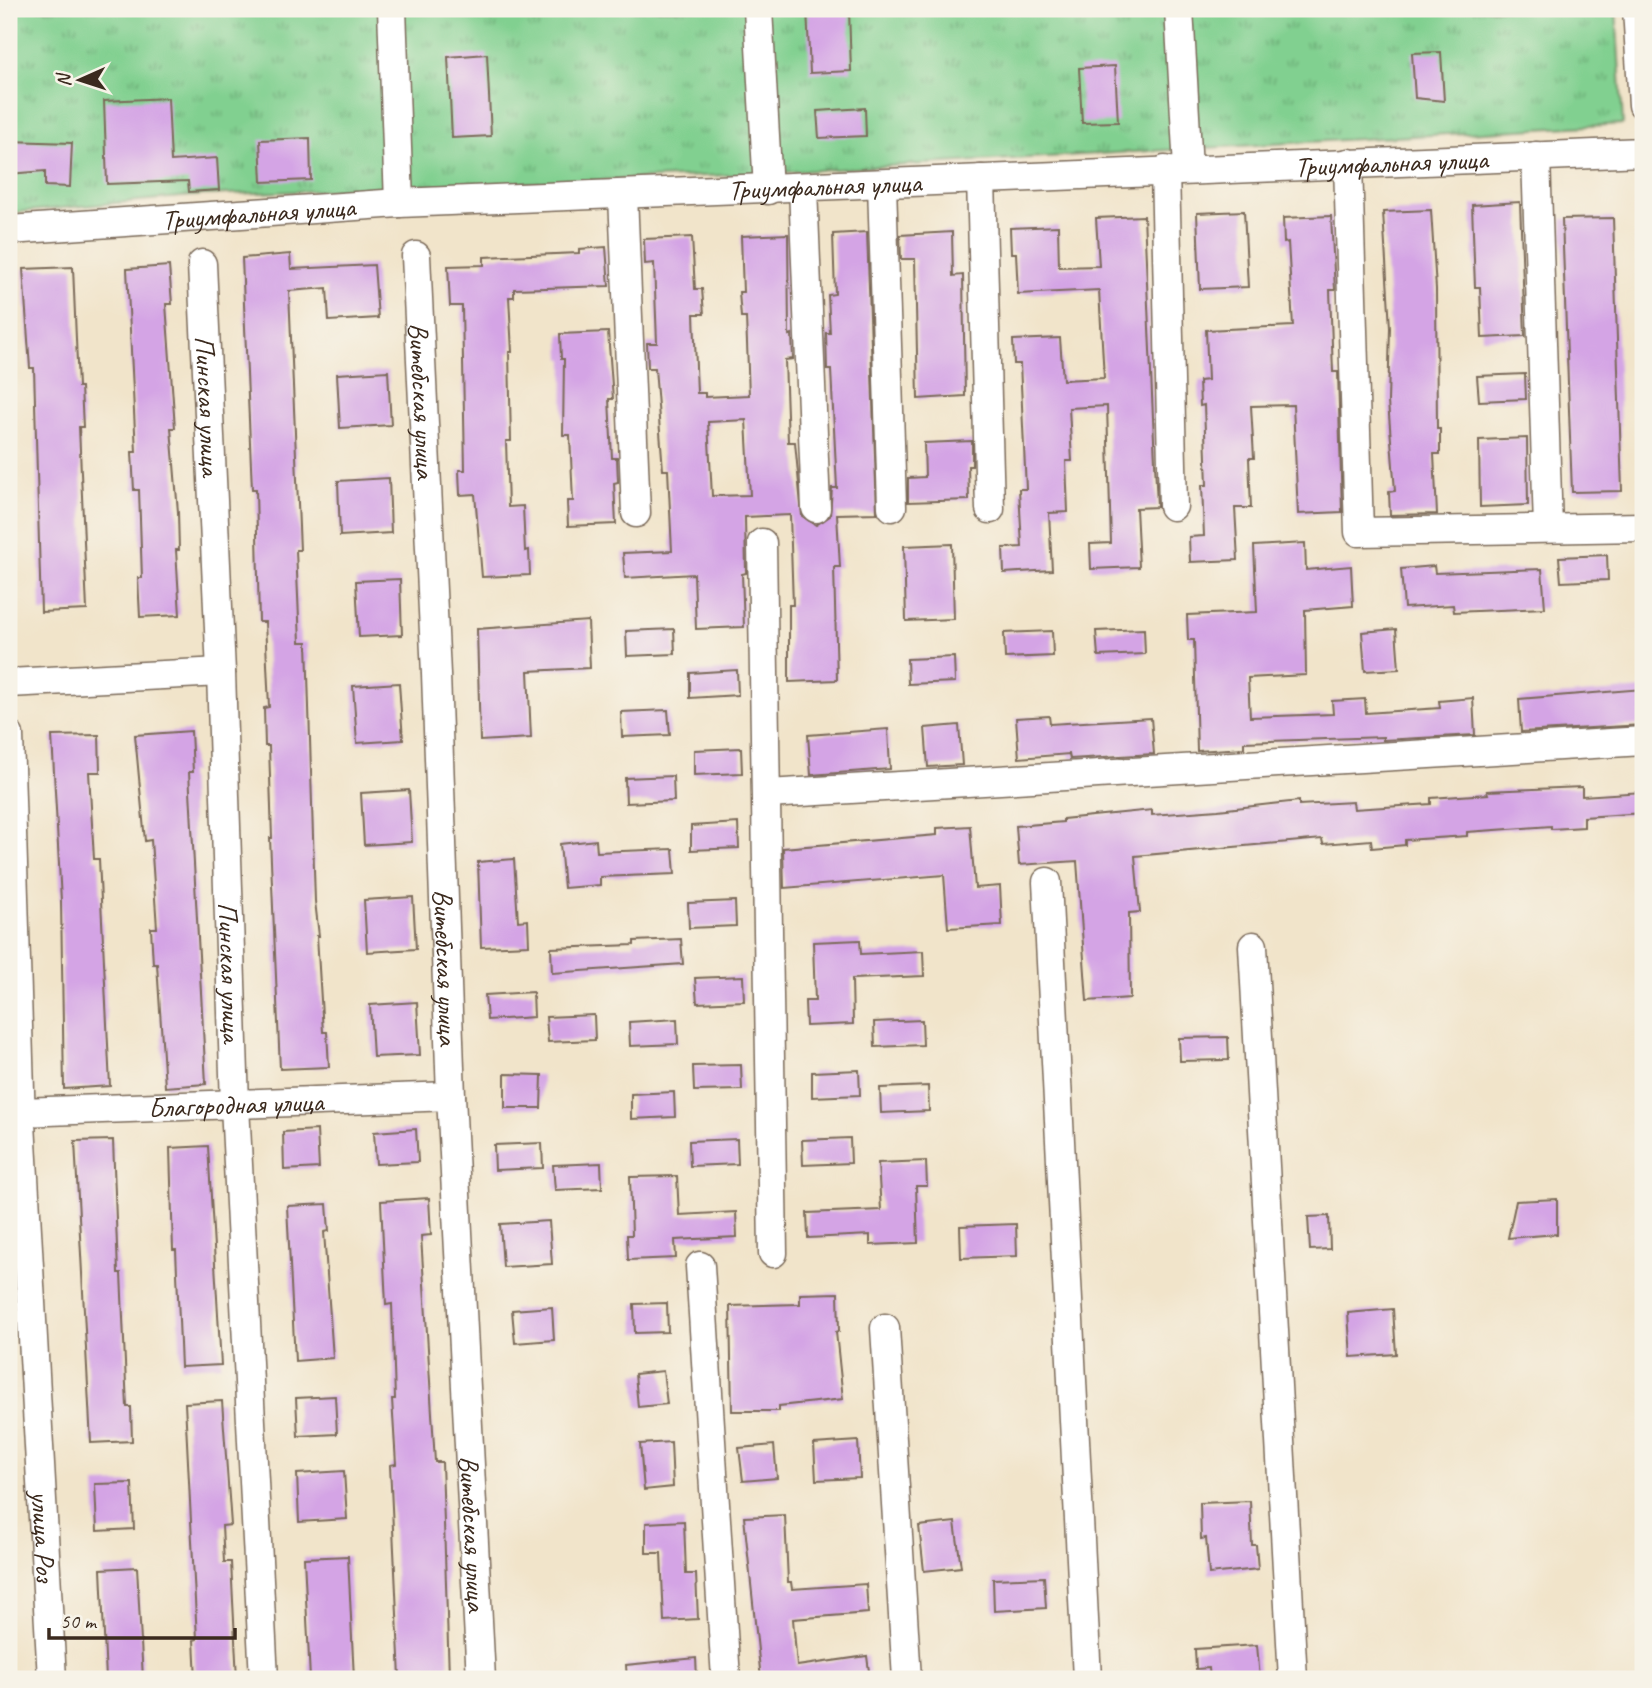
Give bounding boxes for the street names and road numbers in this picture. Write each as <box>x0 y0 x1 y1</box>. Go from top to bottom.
street label: Триумфальная улица <box>1294 141 1490 184</box>
street label: Триумфальная улица <box>727 165 924 207</box>
street label: Триумфальная улица <box>161 189 358 237</box>
street label: Витебская улица <box>401 322 444 481</box>
street label: Пинская улица <box>187 335 229 479</box>
street label: Витебская улица <box>426 889 466 1048</box>
street label: Пинская улица <box>210 902 250 1046</box>
street label: Благородная улица <box>148 1084 326 1125</box>
street label: Витебская улица <box>452 1455 495 1614</box>
street label: улица Роз <box>23 1488 64 1584</box>

